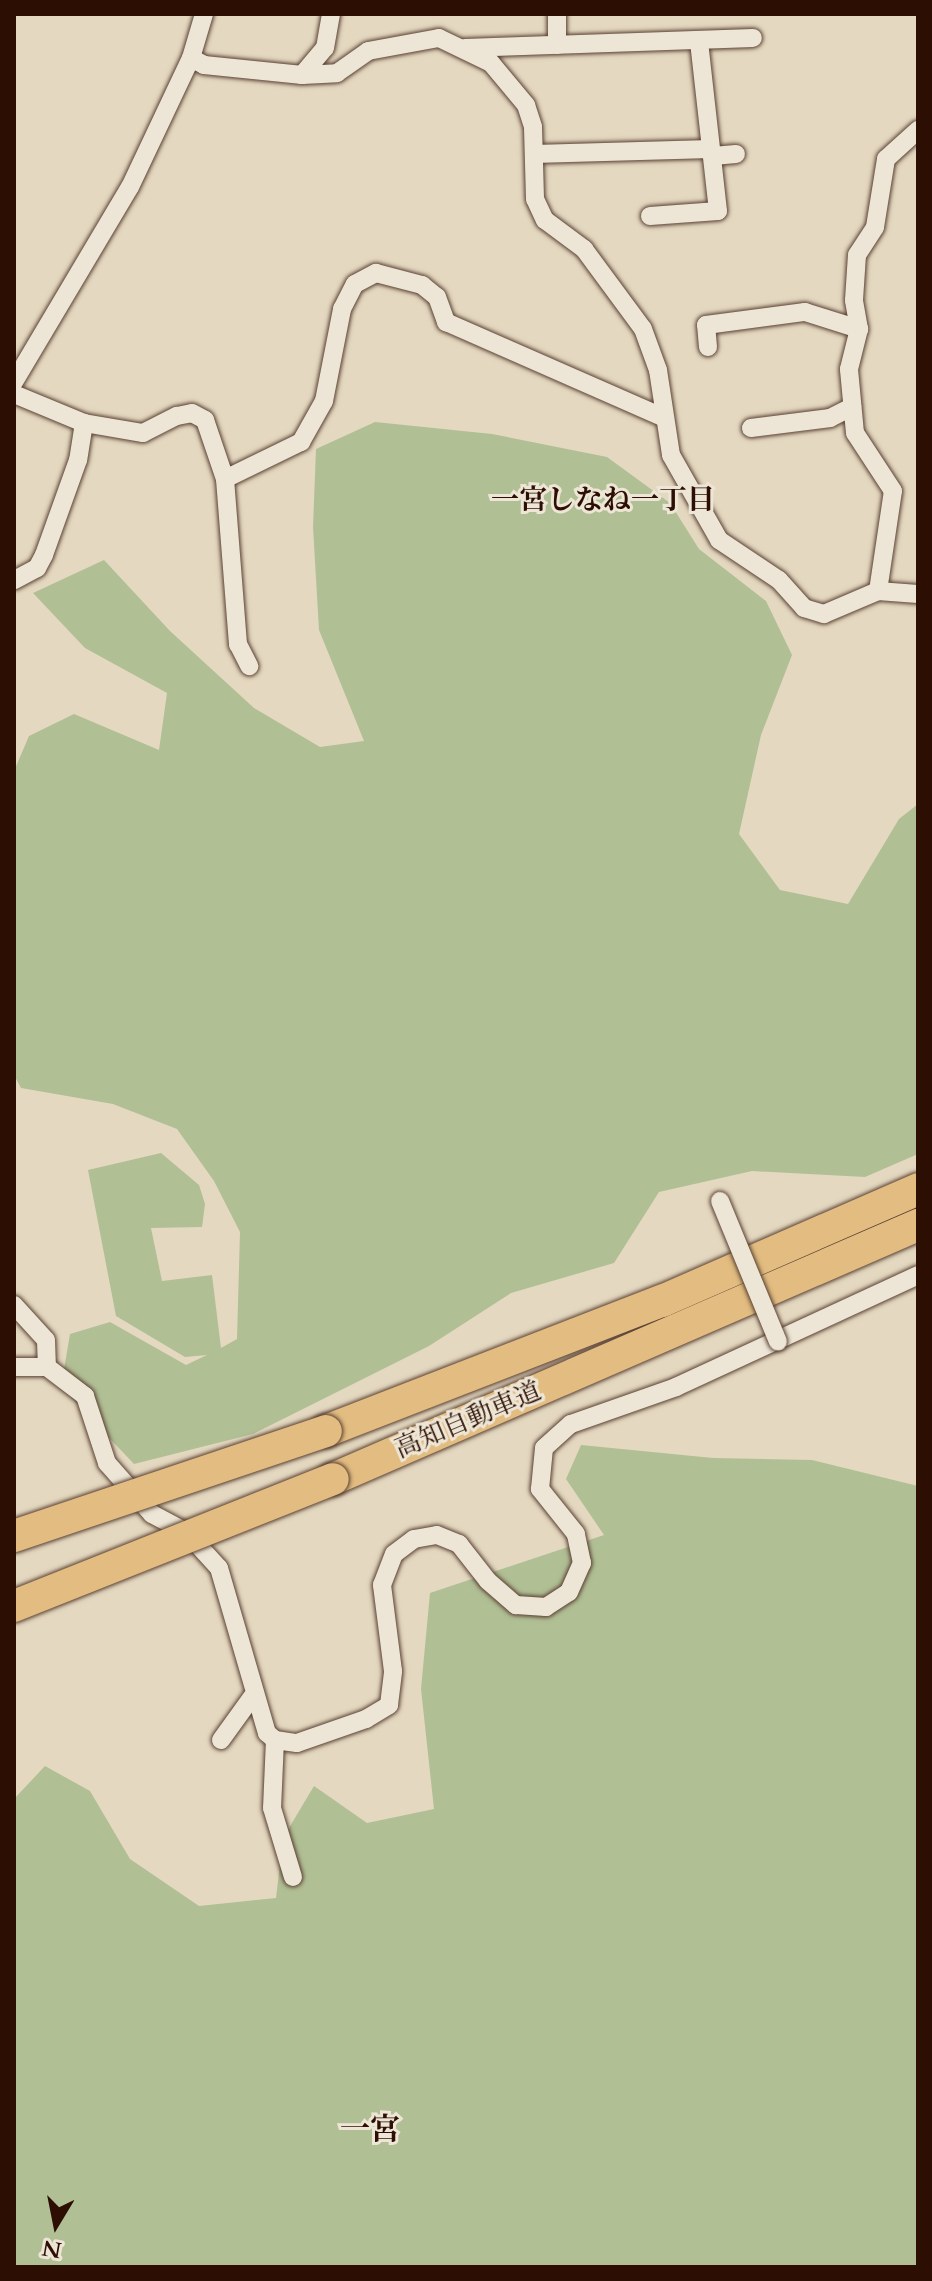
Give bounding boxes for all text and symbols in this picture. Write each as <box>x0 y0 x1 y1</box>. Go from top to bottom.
district label: 一宮しなね一丁目 <box>491 483 715 517</box>
street label: 高知自動車道 <box>390 1375 546 1465</box>
district label: 一宮 <box>340 2112 400 2148</box>
north arrow <box>16 2185 96 2265</box>
text: N <box>40 2232 64 2265</box>

